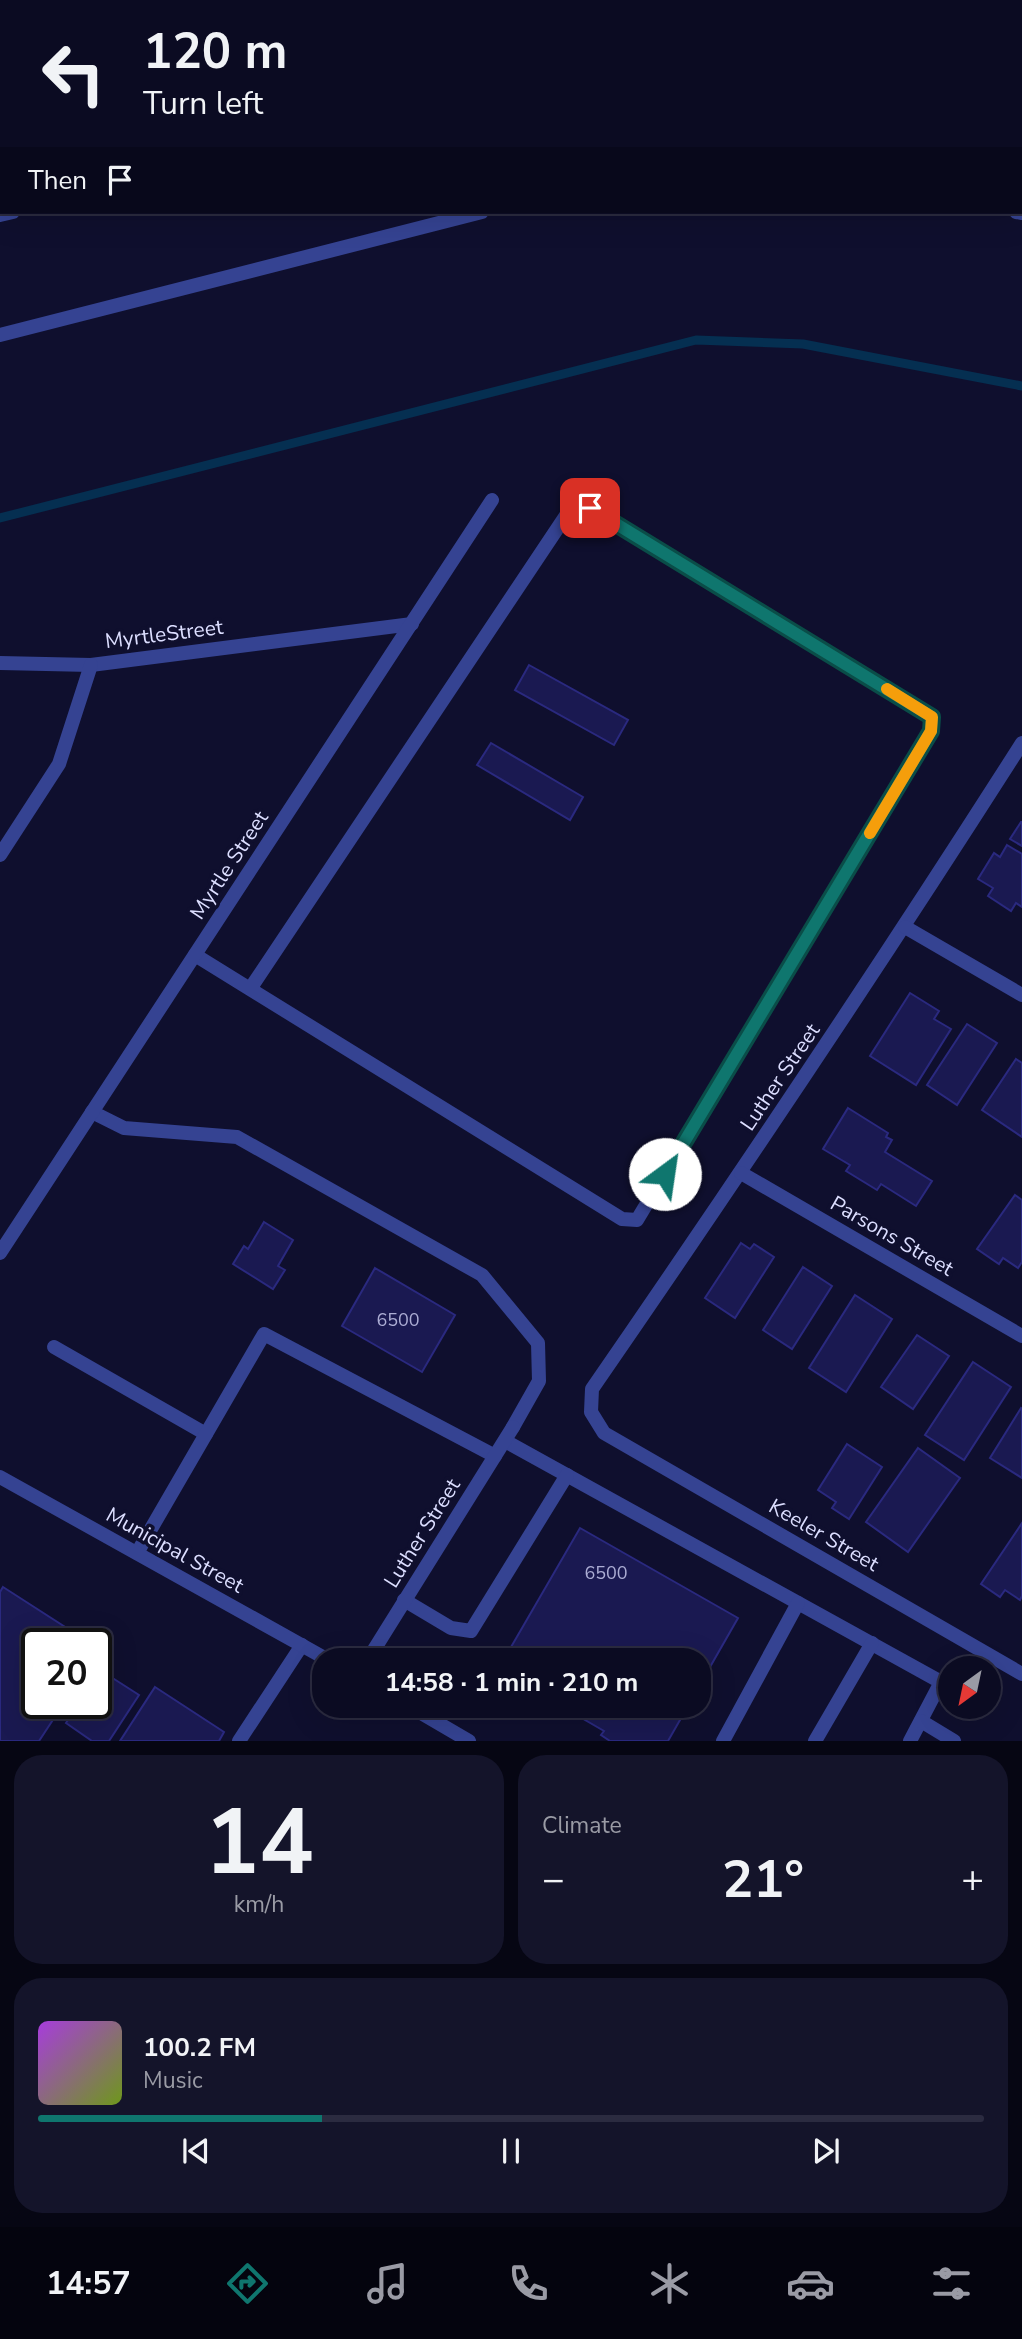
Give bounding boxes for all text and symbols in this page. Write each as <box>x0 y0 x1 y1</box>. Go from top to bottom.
text: 120 m <box>143 18 287 85</box>
icon: left <box>28 28 119 119</box>
text: Turn left <box>143 82 263 125</box>
icon: arrive <box>101 161 139 199</box>
text: Then <box>28 163 87 198</box>
pin <box>560 478 620 538</box>
icon: arrive <box>571 489 609 527</box>
street label: MyrtleStreet <box>103 613 225 655</box>
street label: Myrtle Street <box>183 805 275 925</box>
street label: Luther Street <box>734 1017 827 1136</box>
position arrow <box>628 1137 702 1211</box>
street label: Parsons Street <box>825 1189 959 1283</box>
house number: 6500 <box>376 1308 420 1332</box>
street label: Luther Street <box>377 1473 467 1593</box>
street label: Keeler Street <box>764 1492 885 1578</box>
street label: Municipal Street <box>101 1501 249 1600</box>
house number: 6500 <box>584 1561 628 1585</box>
speed limit sign: 20 <box>21 1628 112 1719</box>
north arrow <box>938 1656 1001 1718</box>
map controls <box>938 1656 1001 1719</box>
text: 14:58 · 1 min · 210 m <box>385 1665 638 1700</box>
text: 14 <box>204 1781 314 1905</box>
text: Climate <box>542 1810 622 1841</box>
text: 21° <box>722 1844 804 1915</box>
text: − <box>542 1854 565 1905</box>
text: + <box>961 1854 984 1905</box>
text: km/h <box>234 1889 284 1920</box>
text: 100.2 FM <box>143 2030 256 2065</box>
text: Music <box>143 2065 203 2096</box>
icon: previous <box>177 2132 215 2170</box>
icon: pause <box>492 2132 530 2170</box>
icon: next <box>807 2132 845 2170</box>
icon: directions <box>223 2259 272 2308</box>
icon: music <box>363 2259 412 2308</box>
icon: phone <box>504 2259 553 2308</box>
icon: climate <box>645 2259 694 2308</box>
icon: car <box>786 2259 835 2308</box>
icon: filters <box>927 2259 976 2308</box>
text: 14:57 <box>46 2262 131 2305</box>

